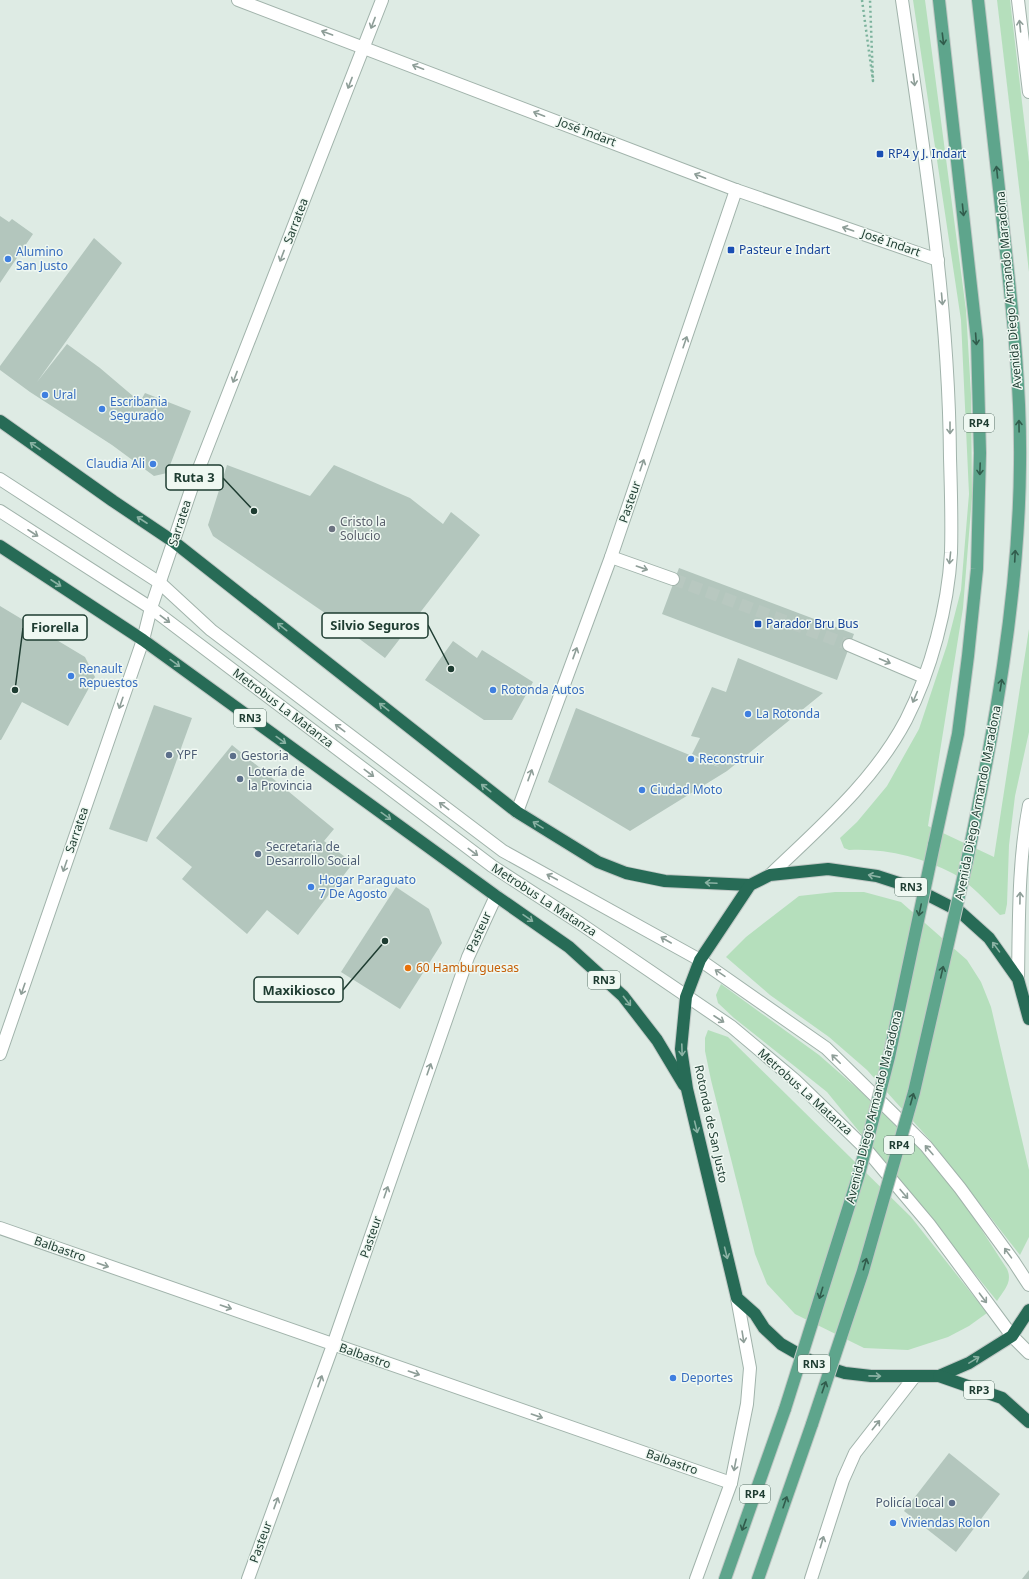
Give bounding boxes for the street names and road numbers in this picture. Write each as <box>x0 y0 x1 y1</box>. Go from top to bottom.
street label: José Indart <box>555 112 619 151</box>
street label: Avenida Diego Armando Maradona <box>991 191 1026 390</box>
street label: Sarratea <box>279 196 312 246</box>
street label: José Indart <box>859 224 923 261</box>
road number: RP4 <box>964 414 994 432</box>
street label: Pasteur <box>614 479 645 525</box>
street label: Sarratea <box>164 498 195 548</box>
street label: Metrobus La Matanza <box>229 664 337 751</box>
street label: Avenida Diego Armando Maradona <box>950 704 1005 902</box>
road number: RN3 <box>234 709 266 727</box>
street label: Sarratea <box>61 805 92 855</box>
street label: Metrobus La Matanza <box>488 859 600 940</box>
road number: RN3 <box>895 878 927 896</box>
street label: Pasteur <box>462 909 495 955</box>
road number: RN3 <box>588 971 620 989</box>
street label: Avenida Diego Armando Maradona <box>841 1009 906 1205</box>
street label: Metrobus La Matanza <box>754 1044 856 1139</box>
street label: Rotonda de San Justo <box>691 1063 732 1184</box>
road number: RP4 <box>884 1136 914 1154</box>
street label: Pasteur <box>355 1214 386 1260</box>
street label: Balbastro <box>32 1232 88 1265</box>
street label: Balbastro <box>337 1339 393 1372</box>
road number: RN3 <box>798 1355 830 1373</box>
road number: RP3 <box>964 1381 994 1399</box>
street label: Balbastro <box>644 1445 700 1478</box>
road number: RP4 <box>740 1485 770 1503</box>
street label: Pasteur <box>245 1519 276 1565</box>

